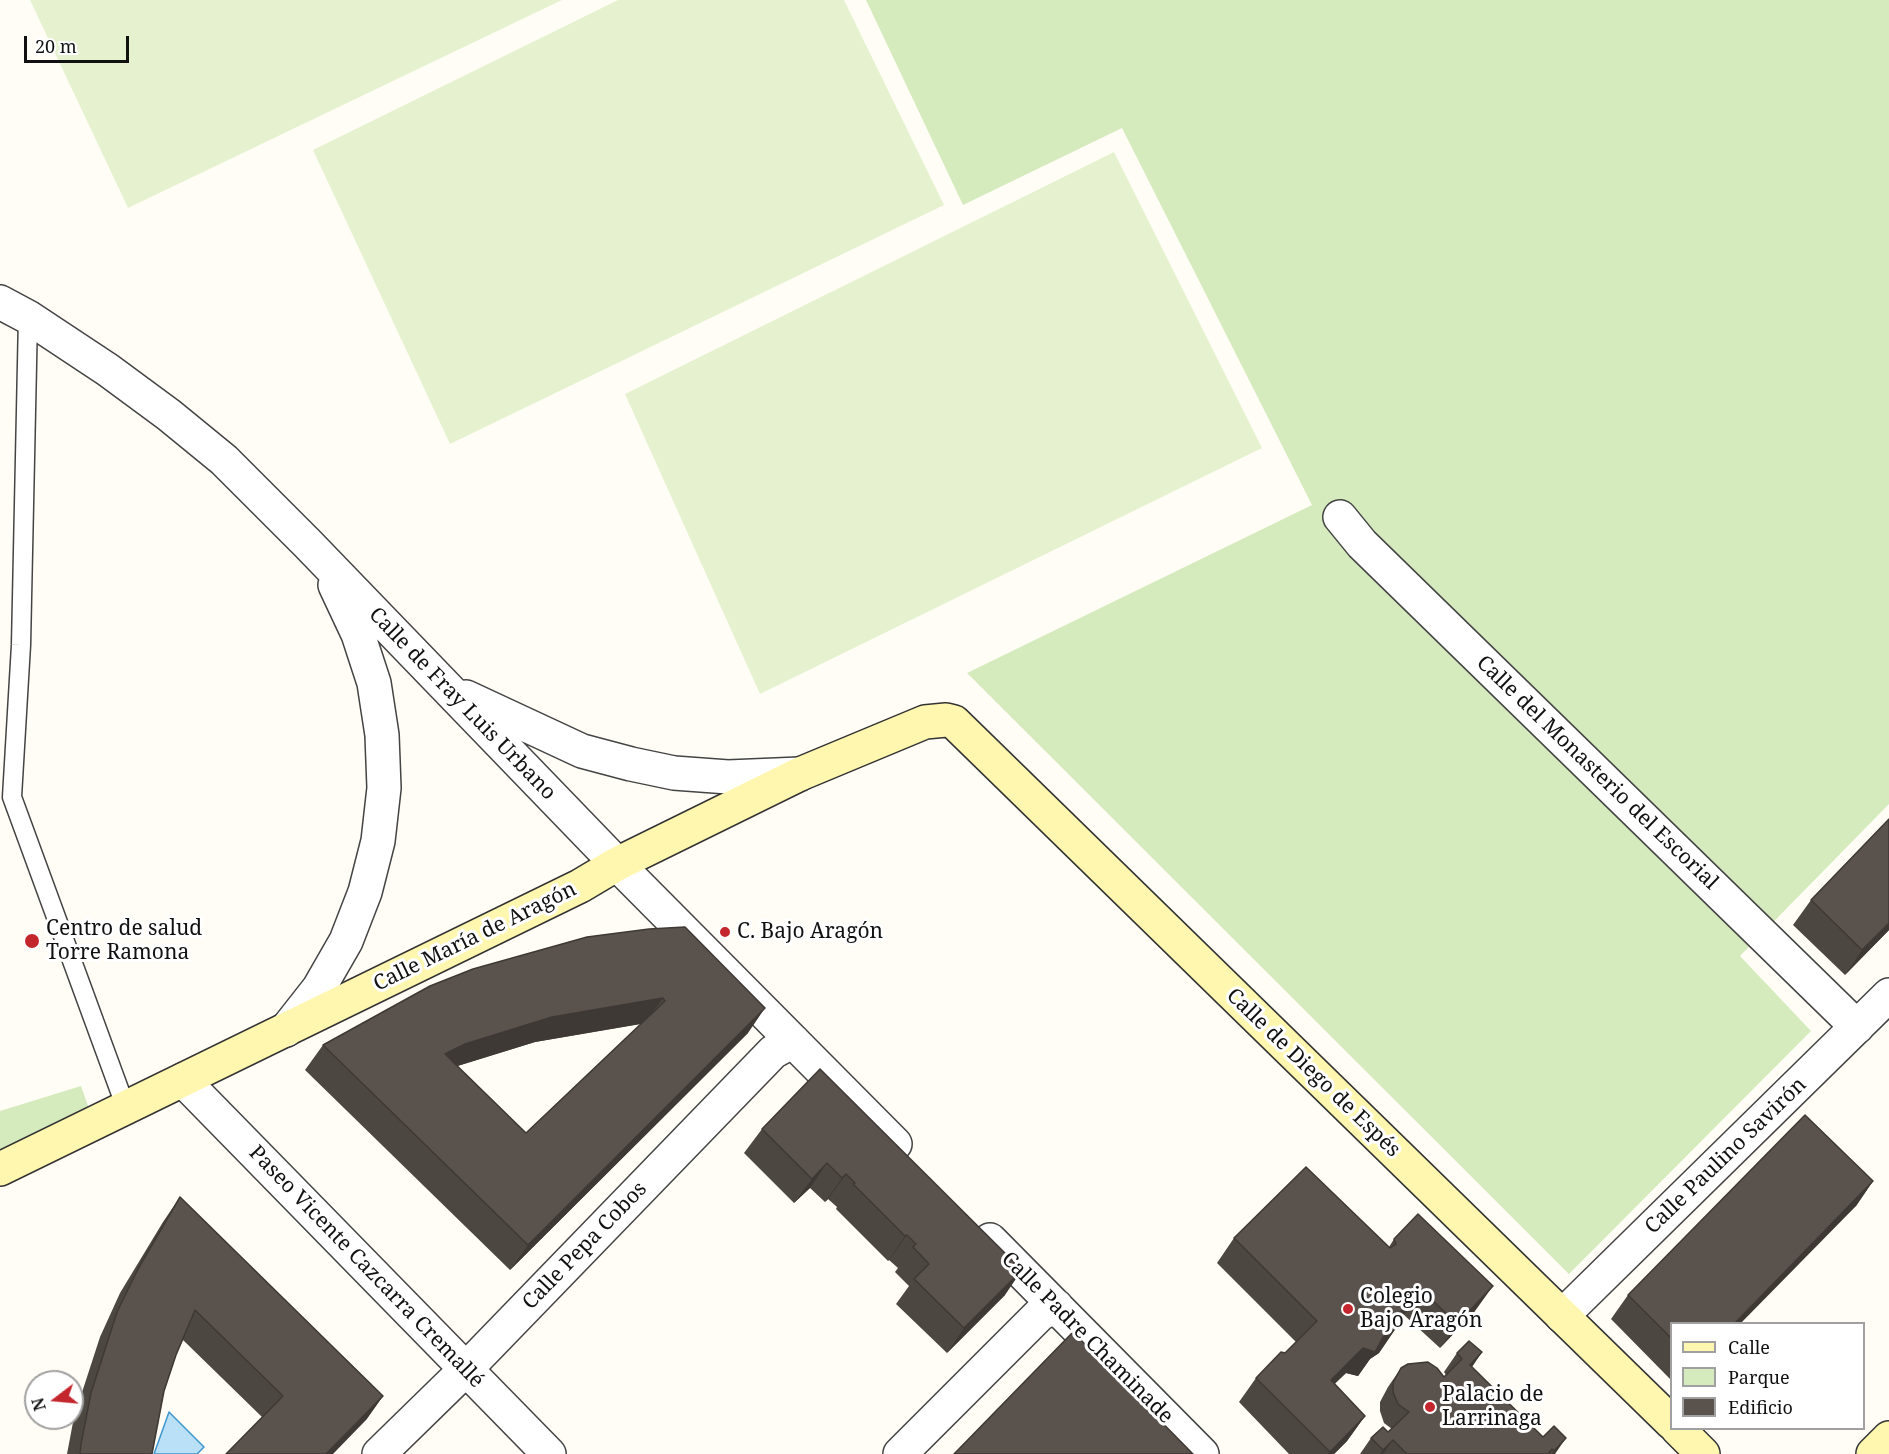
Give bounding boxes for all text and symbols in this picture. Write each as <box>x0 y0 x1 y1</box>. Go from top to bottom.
scale bar <box>27 24 132 62</box>
text: 20 m <box>35 34 77 58</box>
street label: Calle de Fray Luis Urbano <box>363 602 561 806</box>
street label: Calle del Monasterio del Escorial <box>1471 651 1723 895</box>
street label: Calle María de Aragón <box>369 877 581 997</box>
place label: Centro de salud Torre Ramona <box>46 916 202 966</box>
place label: C. Bajo Aragón <box>737 919 883 945</box>
marker: C. Bajo Aragón <box>718 925 732 939</box>
marker: Centro de salud Torre Ramona <box>23 932 41 950</box>
street label: Calle de Diego de Espés <box>1221 983 1405 1163</box>
street label: Calle Paulino Savirón <box>1640 1073 1812 1239</box>
street label: Paseo Vicente Cazcarra Cremallé <box>243 1141 489 1393</box>
street label: Calle Pepa Cobos <box>518 1177 652 1315</box>
street label: Calle Padre Chaminade <box>996 1247 1178 1429</box>
place label: Colegio Bajo Aragón <box>1360 1284 1482 1334</box>
marker: Colegio Bajo Aragón <box>1341 1302 1355 1316</box>
legend <box>1670 1322 1865 1430</box>
text: Calle <box>1728 1335 1770 1359</box>
text: Parque <box>1728 1365 1790 1389</box>
north arrow <box>24 1370 84 1430</box>
place label: Palacio de Larrinaga <box>1442 1382 1544 1432</box>
text: N <box>26 1395 51 1414</box>
text: Edificio <box>1728 1395 1793 1419</box>
marker: Palacio de Larrinaga <box>1423 1400 1437 1414</box>

